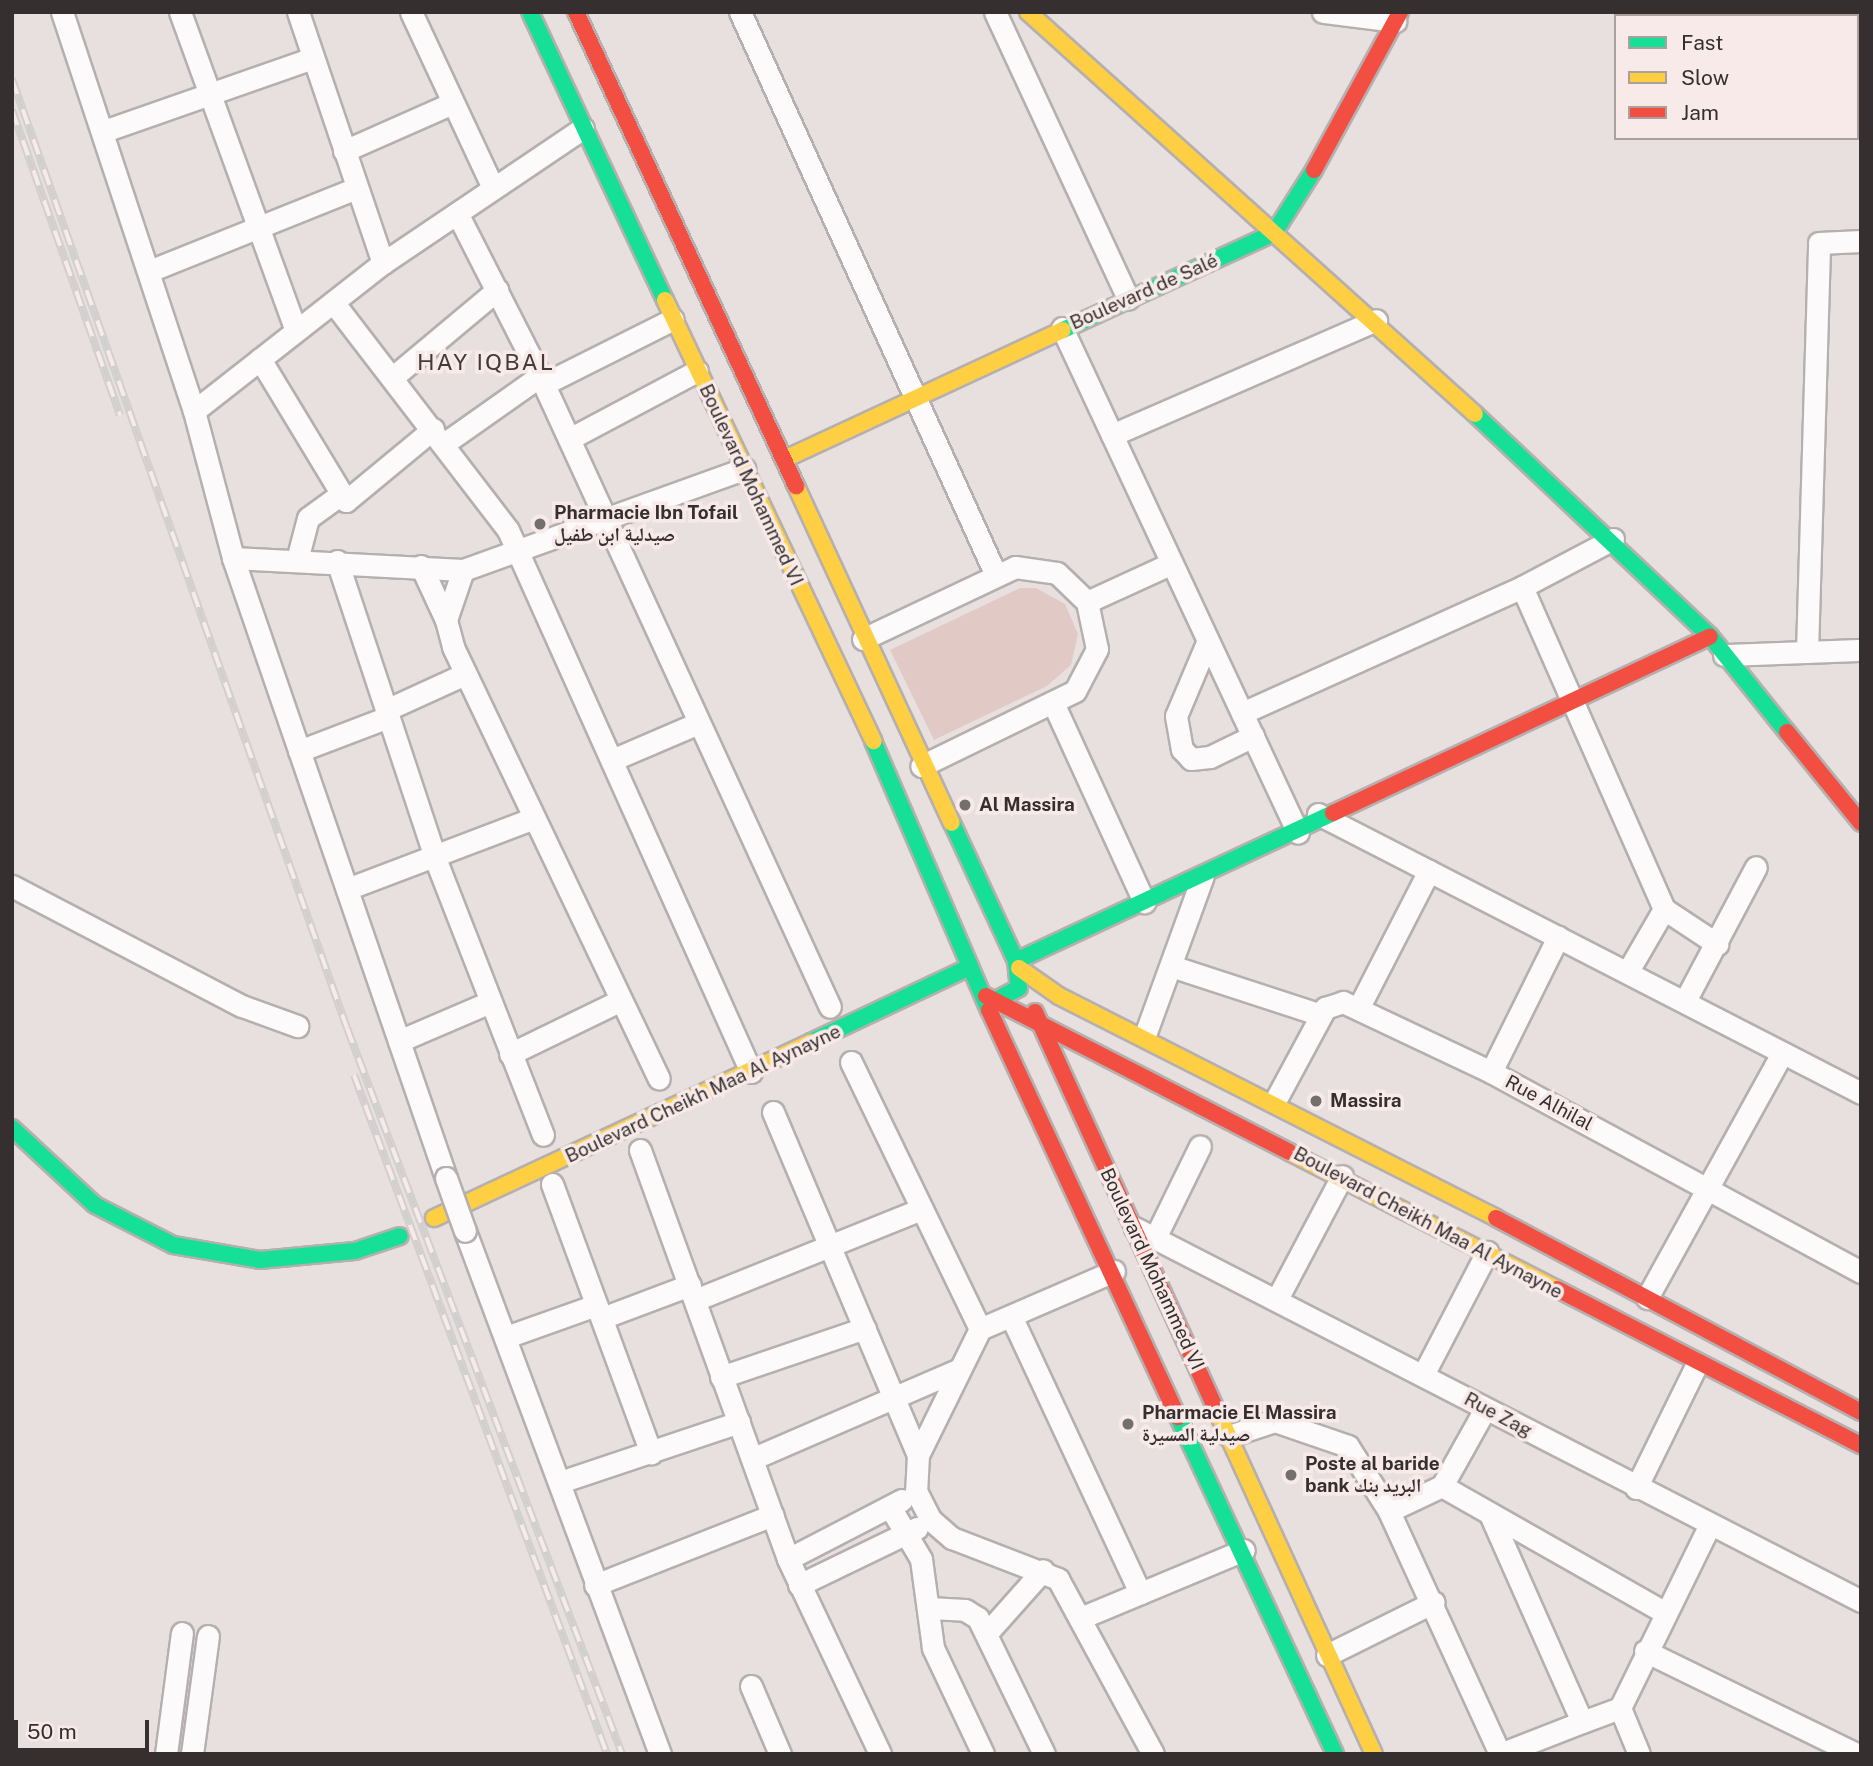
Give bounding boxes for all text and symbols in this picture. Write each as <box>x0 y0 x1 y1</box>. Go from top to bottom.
legend <box>1614 14 1859 140</box>
text: Fast <box>1681 30 1723 55</box>
text: Slow <box>1681 65 1729 90</box>
text: Jam <box>1681 100 1719 125</box>
street label: Boulevard de Salé <box>1066 249 1222 335</box>
district label: HAY IQBAL <box>418 348 554 376</box>
street label: Boulevard Mohammed VI <box>694 380 808 590</box>
place label: Pharmacie Ibn Tofail صيدلية ابن طفيل <box>554 502 738 546</box>
marker: Pharmacie Ibn Tofail صيدلية ابن طفيل <box>532 516 548 532</box>
place label: Al Massira <box>979 794 1075 816</box>
marker: Al Massira <box>957 797 973 813</box>
street label: Boulevard Cheikh Maa Al Aynayne <box>562 1020 844 1168</box>
street label: Rue Alhilal <box>1501 1070 1597 1136</box>
place label: Massira <box>1330 1090 1402 1112</box>
marker: Massira <box>1308 1093 1324 1109</box>
street label: Boulevard Cheikh Maa Al Aynayne <box>1290 1142 1566 1304</box>
street label: Boulevard Mohammed VI <box>1095 1164 1209 1374</box>
street label: Rue Zag <box>1460 1388 1536 1442</box>
place label: Pharmacie El Massira صيدلية المسيرة <box>1142 1402 1337 1446</box>
marker: Pharmacie El Massira صيدلية المسيرة <box>1120 1416 1136 1432</box>
place label: Poste al baride bank البريد بنك <box>1305 1453 1440 1497</box>
marker: Poste al baride bank البريد بنك <box>1283 1467 1299 1483</box>
scale bar <box>18 1706 152 1750</box>
text: 50 m <box>27 1719 77 1744</box>

